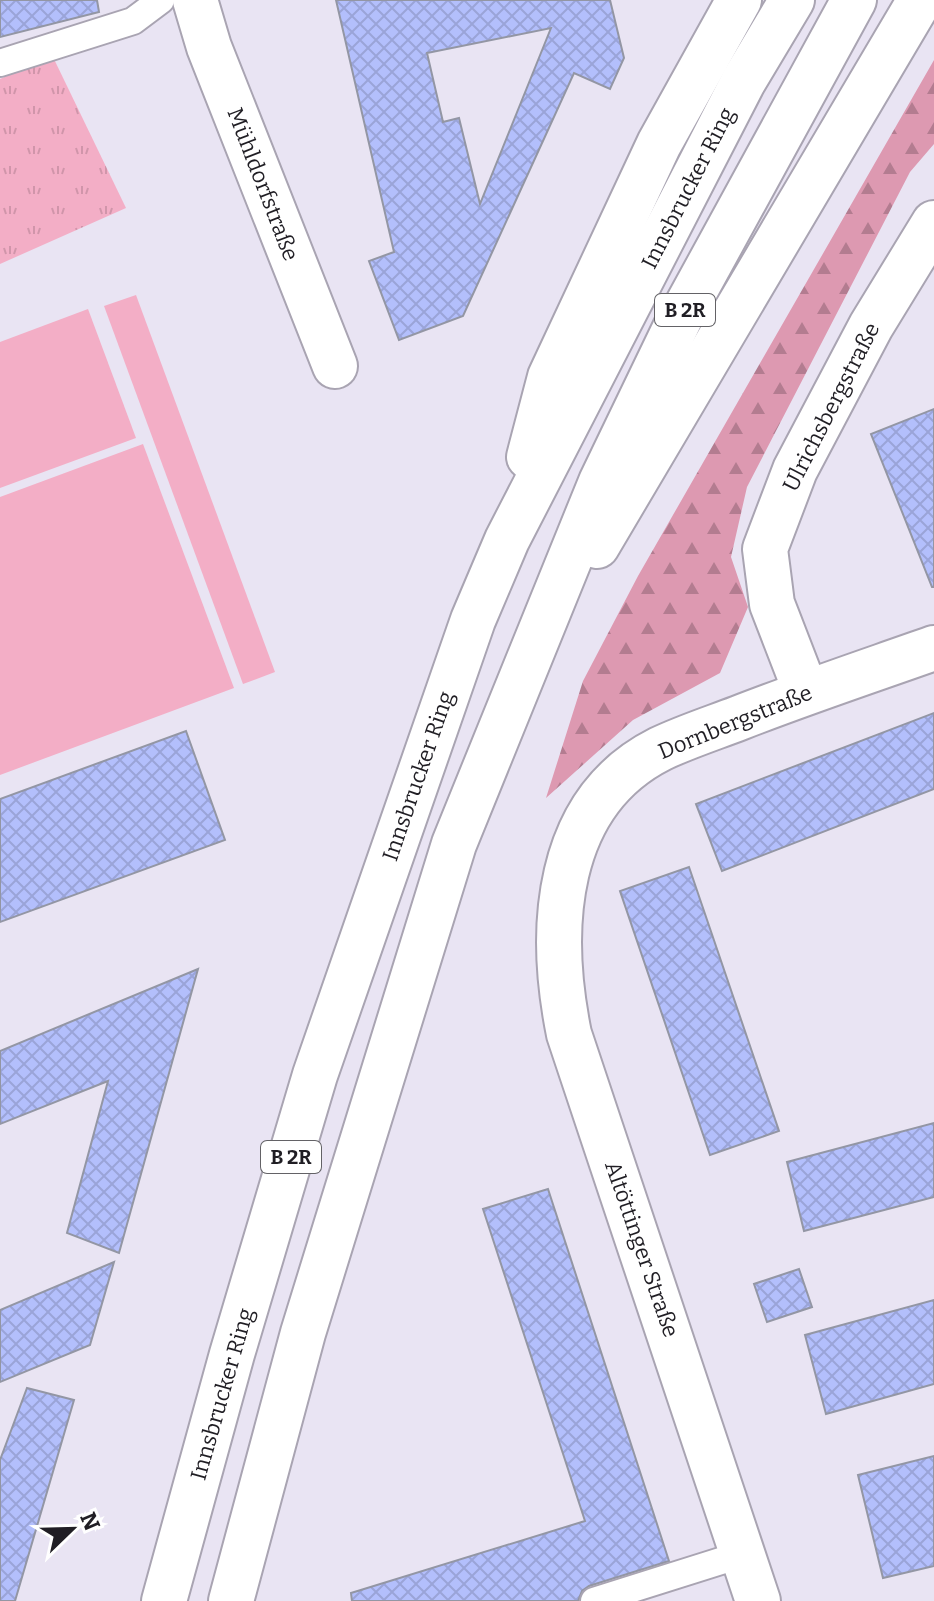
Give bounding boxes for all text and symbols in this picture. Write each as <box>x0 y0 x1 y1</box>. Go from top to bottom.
street label: Innsbrucker Ring <box>636 103 740 273</box>
street label: Mühldorfstraße <box>221 104 305 264</box>
road number: B 2R <box>655 294 715 326</box>
street label: Ulrichsbergstraße <box>777 318 885 496</box>
street label: Dornbergstraße <box>654 679 816 765</box>
street label: Innsbrucker Ring <box>376 688 460 864</box>
road number: B 2R <box>261 1141 321 1173</box>
street label: Altöttinger Straße <box>599 1157 685 1341</box>
street label: Innsbrucker Ring <box>185 1305 259 1483</box>
north arrow <box>32 1489 112 1569</box>
text: N <box>74 1508 106 1534</box>

